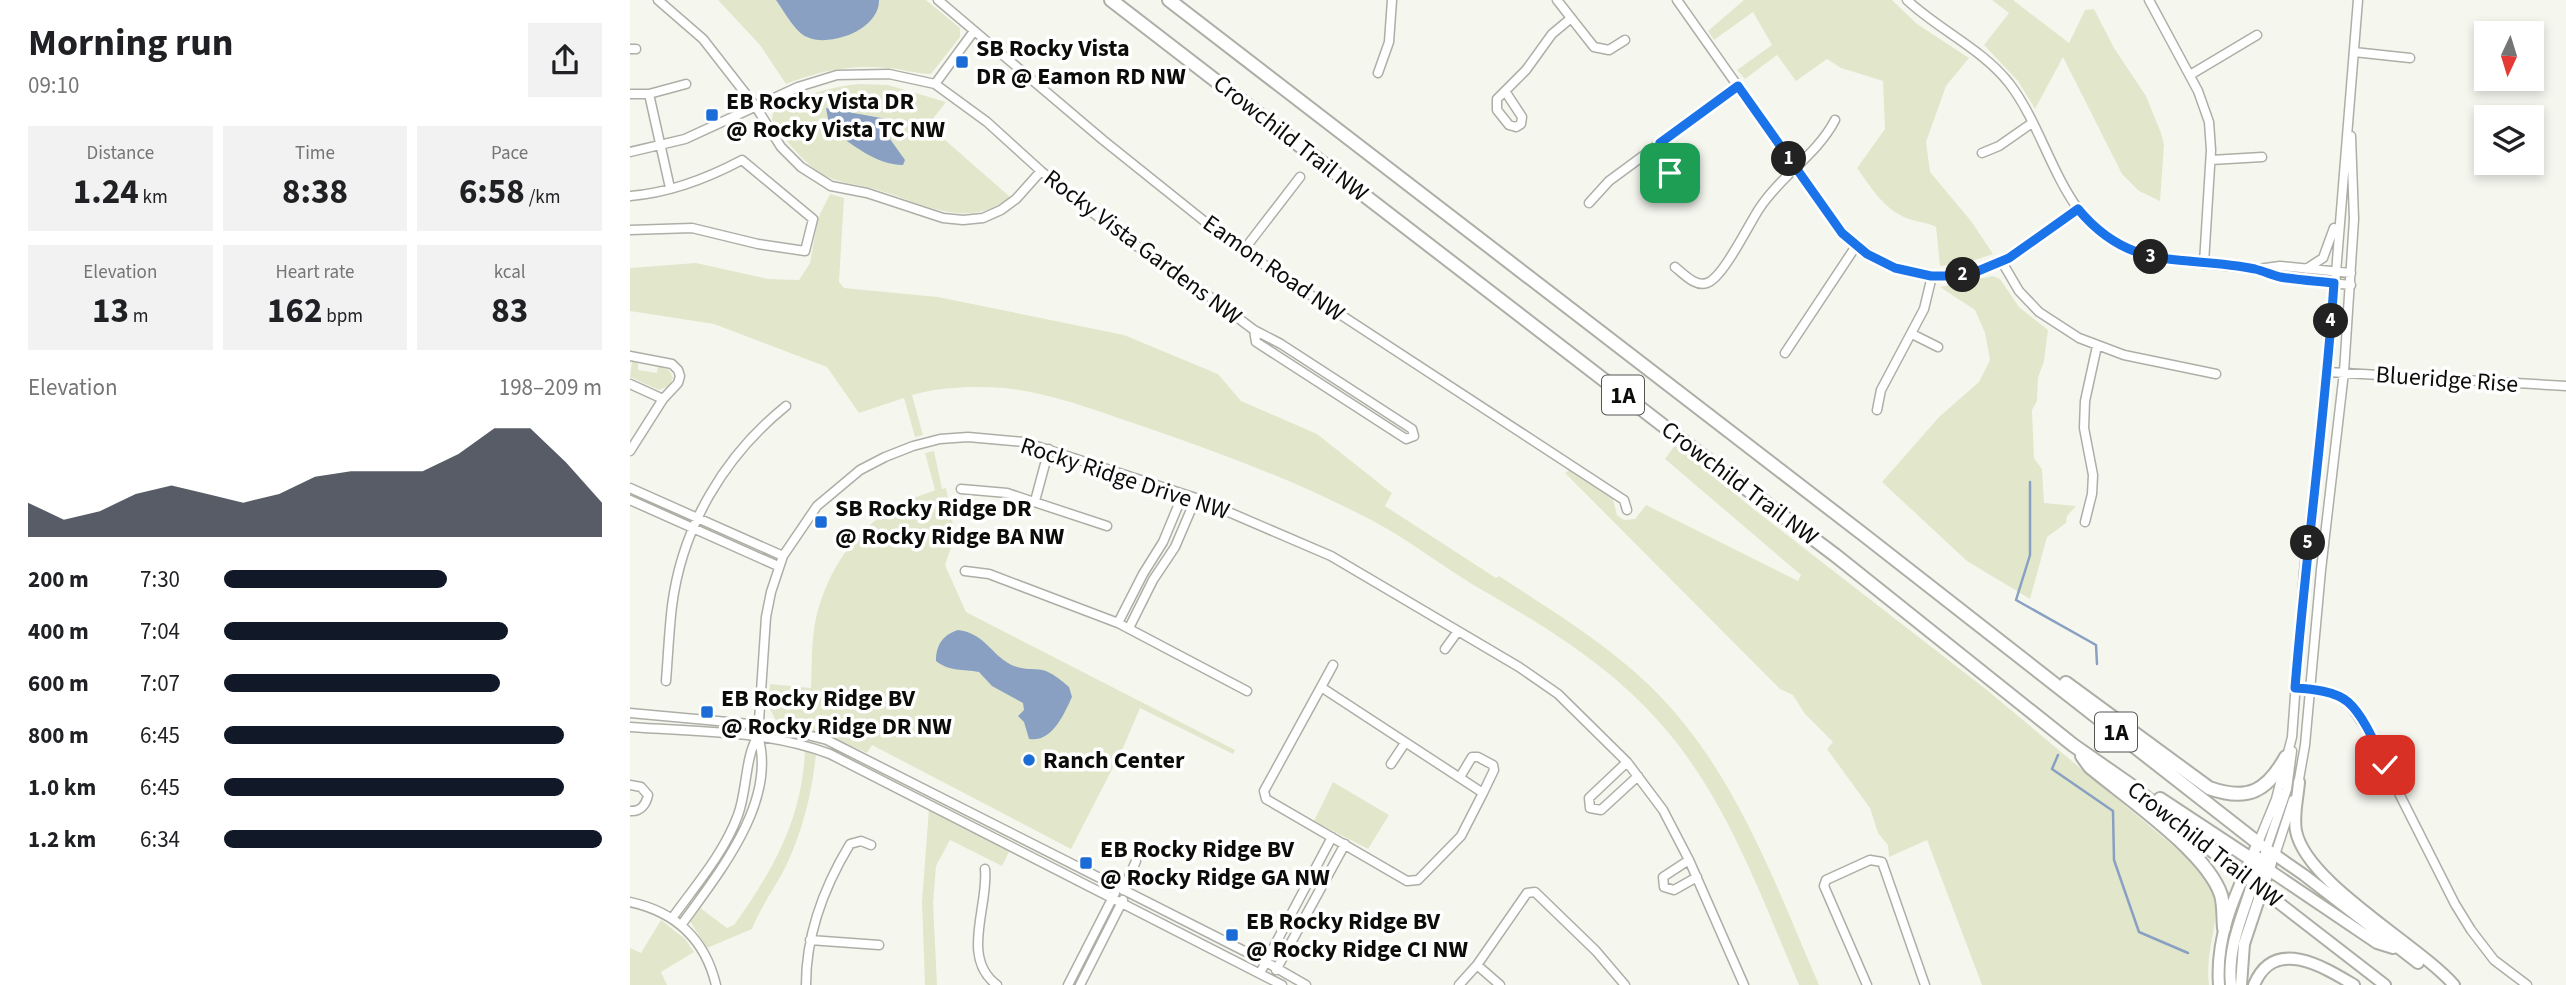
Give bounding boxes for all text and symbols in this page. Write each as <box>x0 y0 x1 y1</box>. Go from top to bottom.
text: Morning run <box>28 16 233 70</box>
north arrow <box>2474 21 2544 91</box>
map controls <box>2474 21 2544 175</box>
button: share <box>528 23 602 97</box>
place label: SB Rocky Vista DR @ Eamon RD NW <box>976 31 1186 94</box>
marker: SB Rocky Vista DR @ Eamon RD NW <box>954 54 970 70</box>
street label: Crowchild Trail NW <box>1206 66 1376 210</box>
text: 09:10 <box>28 69 79 102</box>
place label: EB Rocky Vista DR @ Rocky Vista TC NW <box>726 84 946 147</box>
button: layers <box>2474 105 2544 175</box>
marker: EB Rocky Vista DR @ Rocky Vista TC NW <box>704 107 720 123</box>
text: Distance <box>87 140 154 167</box>
text: Time <box>295 140 335 167</box>
text: Pace <box>491 140 528 167</box>
pin: 1 <box>1772 142 1806 176</box>
pin <box>1640 143 1700 203</box>
text: 1 <box>1783 145 1794 172</box>
icon: arrive <box>1651 154 1689 192</box>
street label: Rocky Vista Gardens NW <box>1036 161 1249 334</box>
text: 1.24 <box>73 167 139 217</box>
text: 8:38 <box>282 167 348 217</box>
text: 6:58 <box>459 167 525 217</box>
text: km <box>139 184 168 211</box>
text: /km <box>525 184 560 211</box>
street label: Eamon Road NW <box>1196 206 1352 331</box>
pin: 3 <box>2134 240 2168 274</box>
text: 3 <box>2145 243 2156 270</box>
pin: 2 <box>1946 258 1980 292</box>
text: Elevation <box>83 259 157 286</box>
text: Heart rate <box>275 259 354 286</box>
text: kcal <box>494 259 526 286</box>
text: 2 <box>1957 261 1968 288</box>
text: 13 <box>92 286 129 336</box>
text: 162 <box>267 286 322 336</box>
text: 83 <box>491 286 528 336</box>
text: m <box>129 303 149 330</box>
text: bpm <box>322 303 363 330</box>
pin: 4 <box>2314 304 2348 338</box>
text: 4 <box>2325 307 2336 334</box>
street label: Blueridge Rise <box>2375 357 2519 402</box>
text: Elevation <box>28 371 118 404</box>
text: 198–209 m <box>499 371 602 404</box>
road number: 1A <box>1602 376 1644 414</box>
street label: Crowchild Trail NW <box>1654 413 1826 554</box>
street label: Rocky Ridge Drive NW <box>1016 428 1234 529</box>
place label: SB Rocky Ridge DR @ Rocky Ridge BA NW <box>835 491 1065 554</box>
marker: SB Rocky Ridge DR @ Rocky Ridge BA NW <box>813 514 829 530</box>
pin: 5 <box>2290 526 2326 560</box>
text: 5 <box>2302 529 2313 556</box>
text: 200 m <box>28 563 89 596</box>
text: 7:30 <box>140 563 180 596</box>
text: 400 m <box>28 615 89 648</box>
text: 7:04 <box>140 615 180 648</box>
text: 600 m <box>28 667 89 700</box>
text: 7:07 <box>140 667 180 700</box>
place label: EB Rocky Ridge BV @ Rocky Ridge DR NW <box>721 681 952 744</box>
marker: EB Rocky Ridge BV @ Rocky Ridge DR NW <box>699 704 715 720</box>
road number: 1A <box>2095 712 2137 752</box>
text: 800 m <box>28 719 89 752</box>
text: 6:45 <box>140 719 180 752</box>
pin <box>2355 735 2415 795</box>
place label: Ranch Center <box>1043 743 1185 778</box>
icon: check <box>2366 746 2404 784</box>
marker: Ranch Center <box>1021 752 1037 768</box>
text: 1.0 km <box>28 771 96 804</box>
text: 6:45 <box>140 771 180 804</box>
street label: Crowchild Trail NW <box>2120 772 2290 916</box>
text: 1.2 km <box>28 823 96 856</box>
text: 6:34 <box>140 823 180 856</box>
place label: EB Rocky Ridge BV @ Rocky Ridge GA NW <box>1100 832 1330 895</box>
marker: EB Rocky Ridge BV @ Rocky Ridge GA NW <box>1078 855 1094 871</box>
place label: EB Rocky Ridge BV @ Rocky Ridge CI NW <box>1246 904 1469 967</box>
marker: EB Rocky Ridge BV @ Rocky Ridge CI NW <box>1224 927 1240 943</box>

